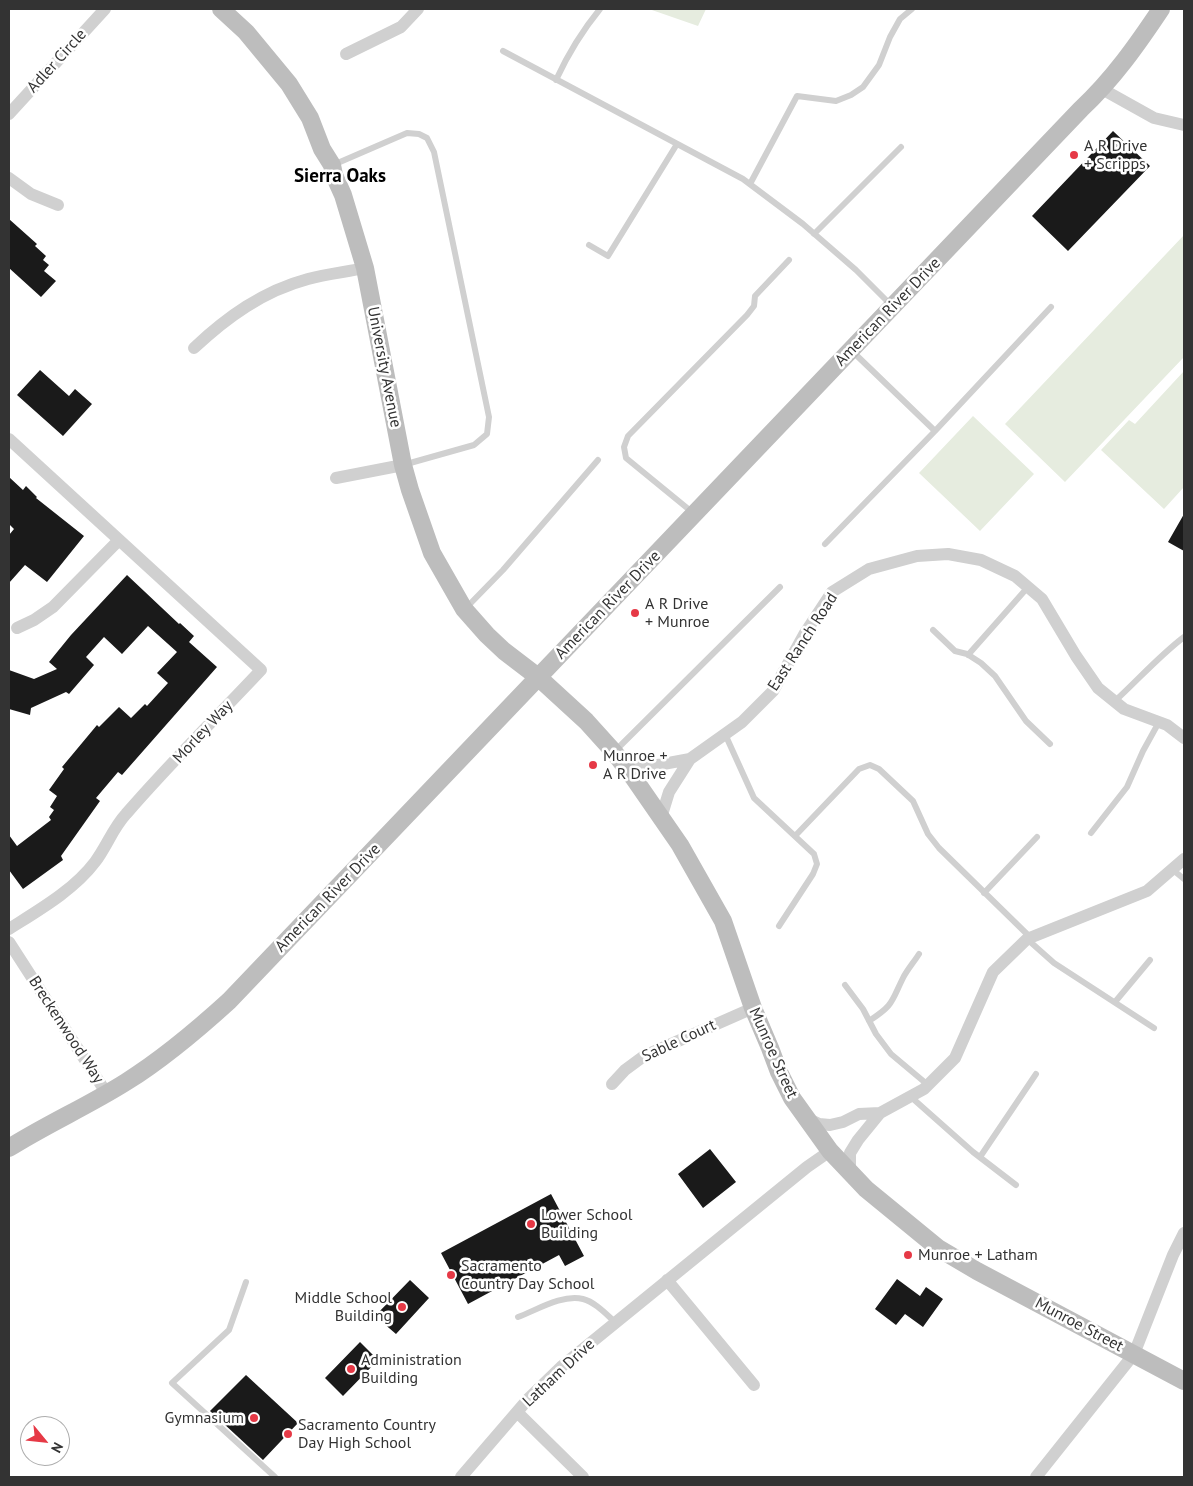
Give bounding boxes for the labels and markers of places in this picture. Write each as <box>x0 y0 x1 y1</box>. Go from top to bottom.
place label: A R Drive + Scripps <box>1084 136 1147 174</box>
marker: A R Drive + Scripps <box>1068 149 1080 161</box>
place label: A R Drive + Munroe <box>645 594 710 632</box>
marker: A R Drive + Munroe <box>629 607 641 619</box>
place label: Munroe + A R Drive <box>603 746 668 784</box>
marker: Munroe + A R Drive <box>587 759 599 771</box>
place label: Lower School Building <box>541 1205 632 1243</box>
marker: Lower School Building <box>525 1218 537 1230</box>
place label: Munroe + Latham <box>918 1245 1038 1265</box>
marker: Munroe + Latham <box>902 1249 914 1261</box>
place label: Sacramento Country Day School <box>461 1256 595 1294</box>
marker: Sacramento Country Day School <box>445 1269 457 1281</box>
place label: Middle School Building <box>294 1288 392 1326</box>
marker: Middle School Building <box>396 1301 408 1313</box>
place label: Administration Building <box>361 1350 462 1388</box>
marker: Administration Building <box>345 1363 357 1375</box>
place label: Gymnasium <box>164 1408 244 1428</box>
marker: Gymnasium <box>248 1412 260 1424</box>
place label: Sacramento Country Day High School <box>298 1415 436 1453</box>
marker: Sacramento Country Day High School <box>282 1428 294 1440</box>

